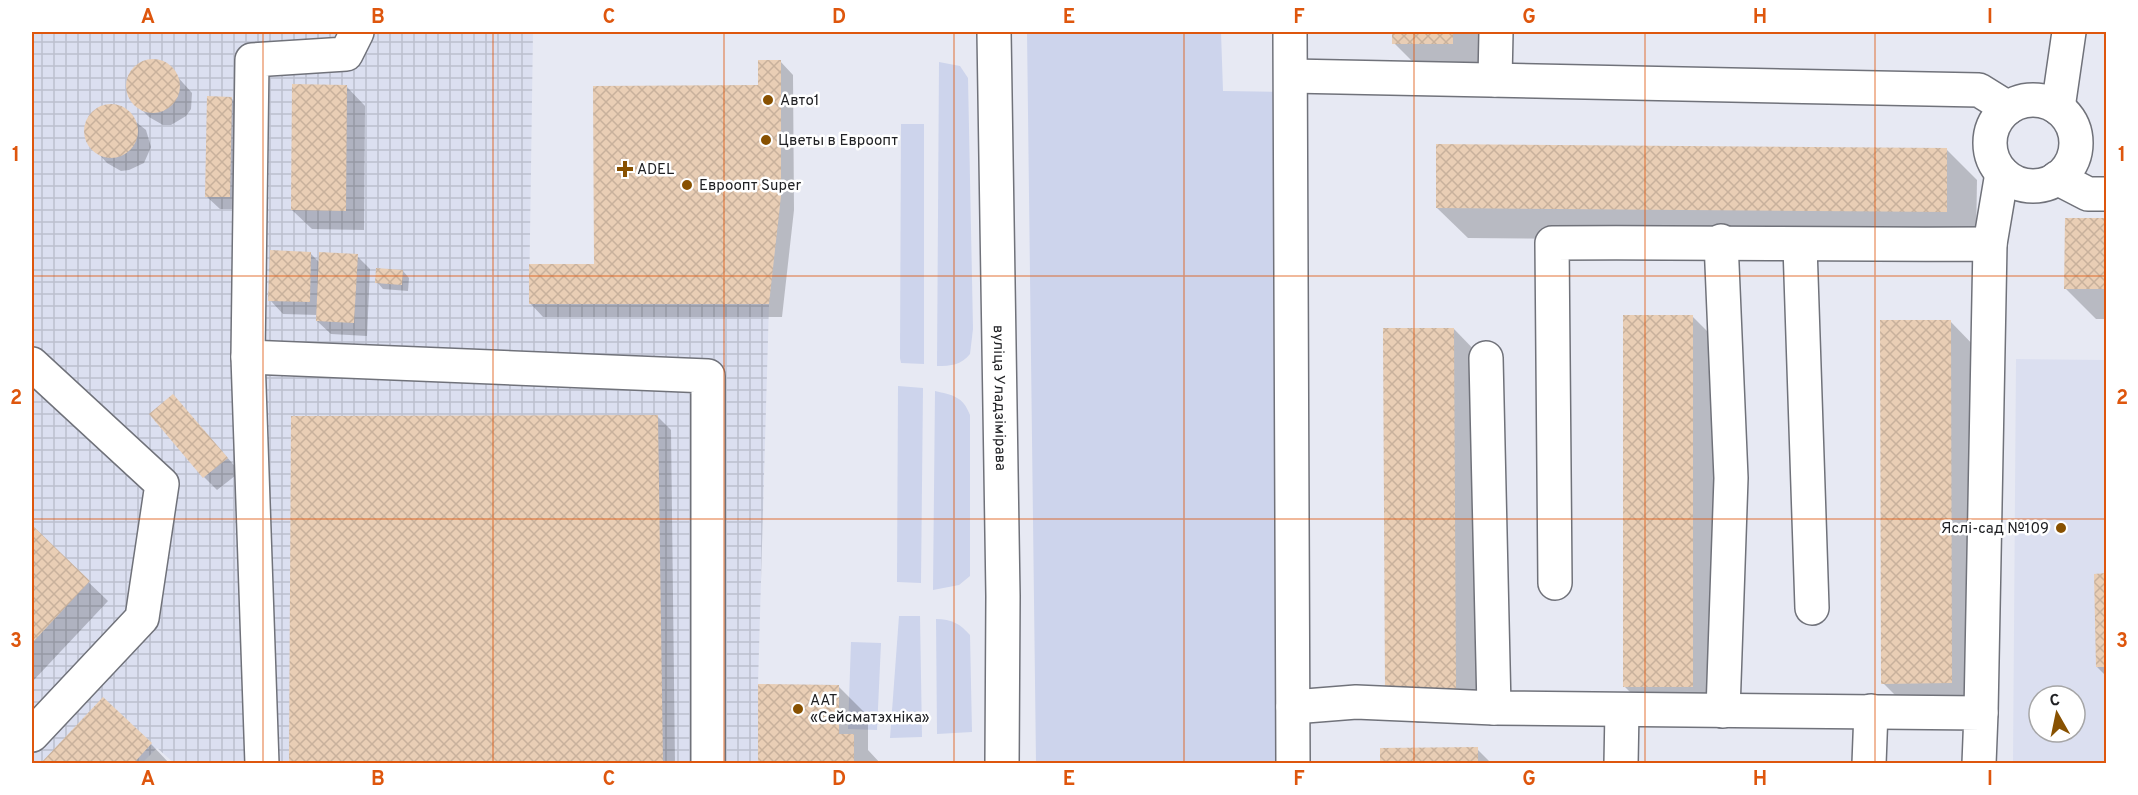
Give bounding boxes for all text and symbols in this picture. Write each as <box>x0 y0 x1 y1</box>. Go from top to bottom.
text: A <box>141 5 155 31</box>
text: B <box>371 5 385 31</box>
text: C <box>603 5 615 31</box>
text: D <box>832 5 846 31</box>
text: E <box>1063 5 1075 31</box>
text: F <box>1293 5 1305 31</box>
text: G <box>1522 5 1536 31</box>
text: H <box>1753 5 1767 31</box>
text: I <box>1987 5 1993 31</box>
place label: Авто1 <box>780 92 819 111</box>
marker: Авто1 <box>761 93 775 107</box>
place label: Цветы в Евроопт <box>778 132 898 151</box>
marker: Цветы в Евроопт <box>759 133 773 147</box>
text: 1 <box>12 143 20 169</box>
text: 1 <box>2118 143 2126 169</box>
place label: ADEL <box>637 161 674 180</box>
marker: ADEL <box>618 162 632 176</box>
place label: Евроопт Super <box>699 177 801 196</box>
marker: Евроопт Super <box>680 178 694 192</box>
street label: вуліца Уладзімірава <box>988 325 1009 471</box>
text: 2 <box>10 386 22 412</box>
text: 2 <box>2116 386 2128 412</box>
place label: Яслі-сад №109 <box>1941 520 2049 539</box>
marker: Яслі-сад №109 <box>2054 521 2068 535</box>
text: 3 <box>10 629 22 655</box>
text: 3 <box>2116 629 2128 655</box>
north arrow <box>2027 684 2087 744</box>
text: С <box>2048 690 2062 712</box>
place label: ААТ «Сейсматэхніка» <box>810 692 930 728</box>
marker: ААТ «Сейсматэхніка» <box>791 702 805 716</box>
text: A <box>141 767 155 793</box>
text: B <box>371 767 385 793</box>
text: C <box>603 767 615 793</box>
text: D <box>832 767 846 793</box>
text: E <box>1063 767 1075 793</box>
text: F <box>1293 767 1305 793</box>
text: G <box>1522 767 1536 793</box>
text: H <box>1753 767 1767 793</box>
text: I <box>1987 767 1993 793</box>

